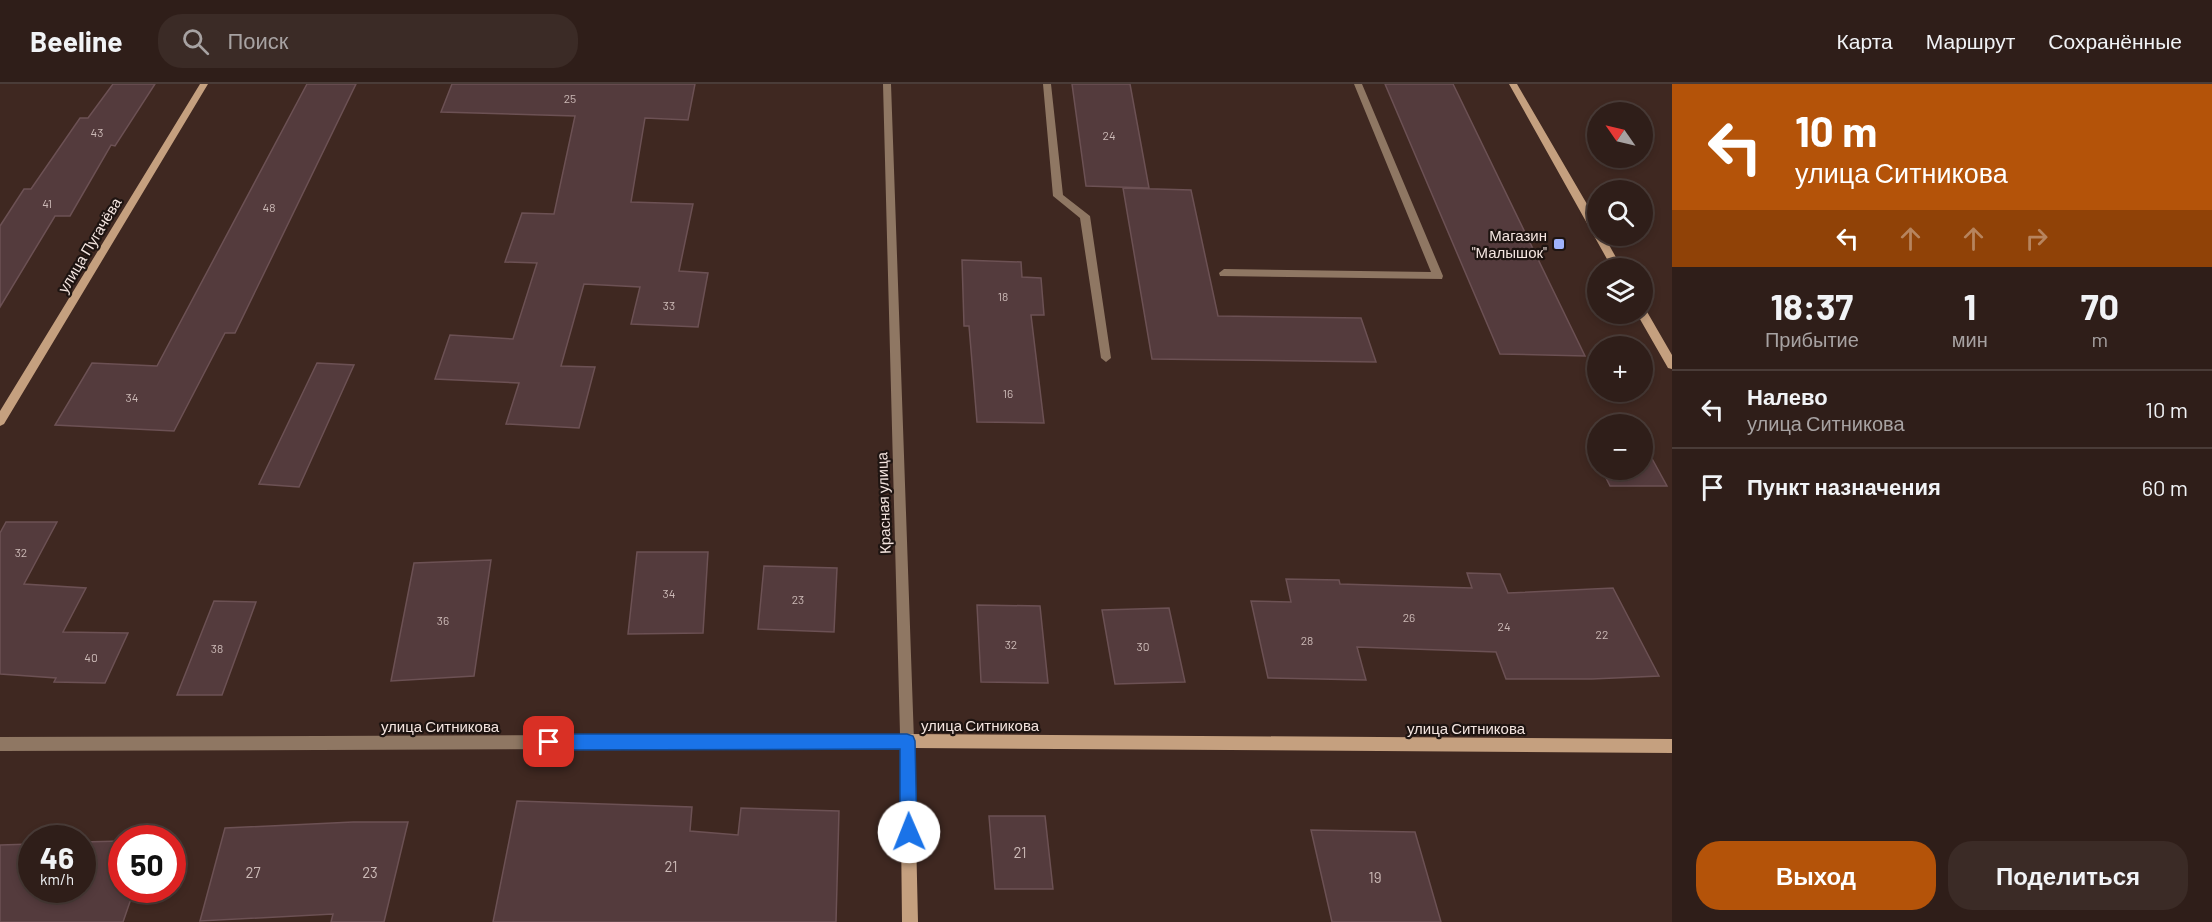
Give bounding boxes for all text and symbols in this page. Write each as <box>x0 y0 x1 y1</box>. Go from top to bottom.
search box <box>158 14 578 68</box>
text: Beeline <box>30 24 122 58</box>
icon: search <box>179 25 212 58</box>
text: Поиск <box>227 27 288 53</box>
text: Карта <box>1837 28 1893 53</box>
text: Маршрут <box>1926 28 2015 53</box>
text: Сохранённые <box>2048 28 2182 53</box>
house number: 25 <box>564 91 576 105</box>
north arrow <box>1587 102 1653 168</box>
map controls <box>1587 102 1653 480</box>
text: 10 m <box>1795 105 1877 155</box>
icon: left <box>1696 108 1774 186</box>
house number: 43 <box>91 125 103 139</box>
house number: 24 <box>1102 128 1116 142</box>
text: улица Ситникова <box>1795 156 2008 188</box>
button: search <box>1587 180 1653 246</box>
street label: улица Пугачёва <box>53 194 125 296</box>
house number: 41 <box>42 196 52 210</box>
house number: 48 <box>263 200 275 214</box>
icon: left <box>1831 222 1864 255</box>
icon: ahead <box>1894 222 1927 255</box>
icon: ahead <box>1957 222 1990 255</box>
icon: right <box>2020 222 2053 255</box>
place label: Магазин "Малышок" <box>1472 226 1547 261</box>
marker: Магазин "Малышок" <box>1552 237 1566 251</box>
button: layers <box>1587 258 1653 324</box>
text: 18:37 <box>1771 284 1853 327</box>
text: 1 <box>1963 284 1976 327</box>
text: 70 <box>2081 284 2119 327</box>
house number: 18 <box>998 289 1008 303</box>
house number: 33 <box>663 298 675 312</box>
text: Прибытие <box>1765 327 1859 351</box>
text: мин <box>1952 327 1988 351</box>
text: m <box>2092 327 2108 351</box>
button: + <box>1587 336 1653 402</box>
text: Налево <box>1747 383 1828 409</box>
house number: 16 <box>1003 386 1013 400</box>
house number: 34 <box>126 390 138 404</box>
icon: left <box>1696 393 1729 426</box>
text: 10 m <box>2145 396 2188 422</box>
text: улица Ситникова <box>1747 411 1905 435</box>
button: − <box>1587 414 1653 480</box>
street label: Красная улица <box>872 451 894 554</box>
icon: arrive <box>1696 471 1729 504</box>
text: Пункт назначения <box>1747 473 1941 499</box>
text: 60 m <box>2142 474 2188 500</box>
house number: 32 <box>15 545 27 559</box>
house number: 34 <box>663 586 675 600</box>
house number: 23 <box>792 592 804 606</box>
house number: 26 <box>1403 610 1415 624</box>
house number: 36 <box>437 613 449 627</box>
house number: 24 <box>1497 619 1511 633</box>
house number: 22 <box>1596 627 1608 641</box>
house number: 28 <box>1301 633 1313 647</box>
house number: 32 <box>1005 637 1017 651</box>
house number: 30 <box>1137 639 1149 653</box>
house number: 38 <box>211 641 223 655</box>
house number: 40 <box>84 650 98 664</box>
pin <box>523 716 574 767</box>
street label: улица Ситникова <box>921 716 1040 734</box>
street label: улица Ситникова <box>381 717 500 735</box>
street label: улица Ситникова <box>1407 719 1526 737</box>
icon: arrive <box>532 725 565 758</box>
position arrow <box>877 800 941 864</box>
speed limit sign: 50 <box>108 825 186 903</box>
text: 46 <box>40 839 74 875</box>
button: Выход <box>1696 841 1936 910</box>
button: Поделиться <box>1948 841 2188 910</box>
house number: 21 <box>1013 843 1027 861</box>
house number: 21 <box>664 857 678 875</box>
house number: 27 <box>245 863 261 881</box>
house number: 23 <box>362 863 378 881</box>
house number: 19 <box>1368 868 1382 886</box>
text: km/h <box>40 870 74 888</box>

